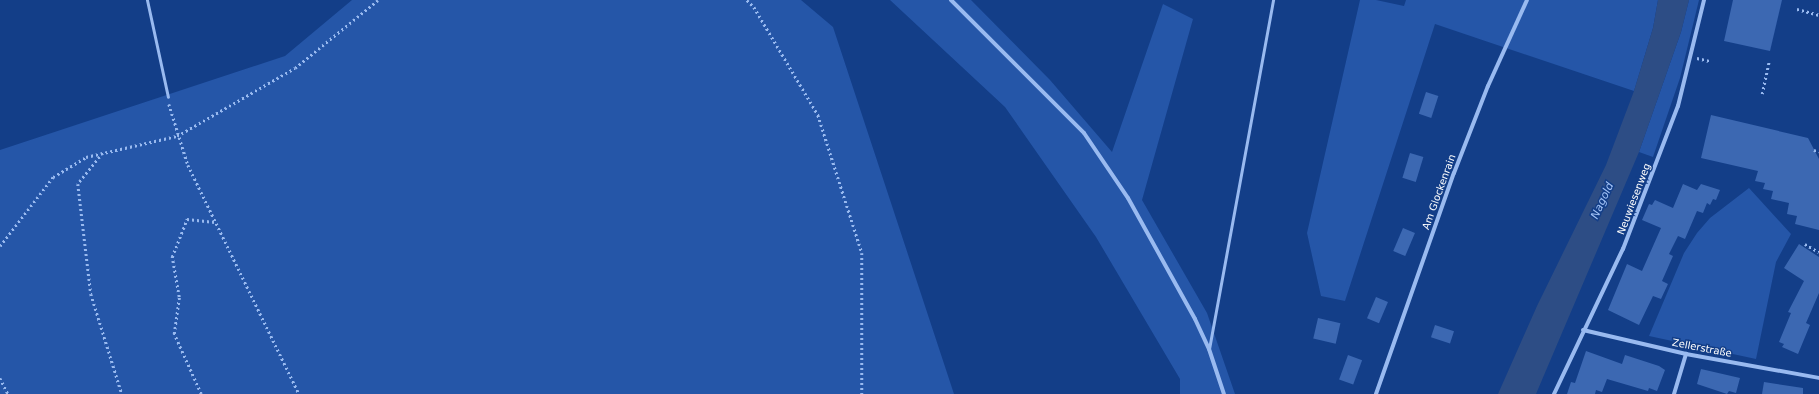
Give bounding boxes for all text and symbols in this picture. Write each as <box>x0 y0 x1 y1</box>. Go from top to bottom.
street label: Am Glockenrain <box>1420 153 1458 231</box>
street label: Neuwiesenweg <box>1615 162 1653 236</box>
water label: Nagold <box>1589 181 1617 221</box>
street label: Zellerstraße <box>1671 336 1733 360</box>

